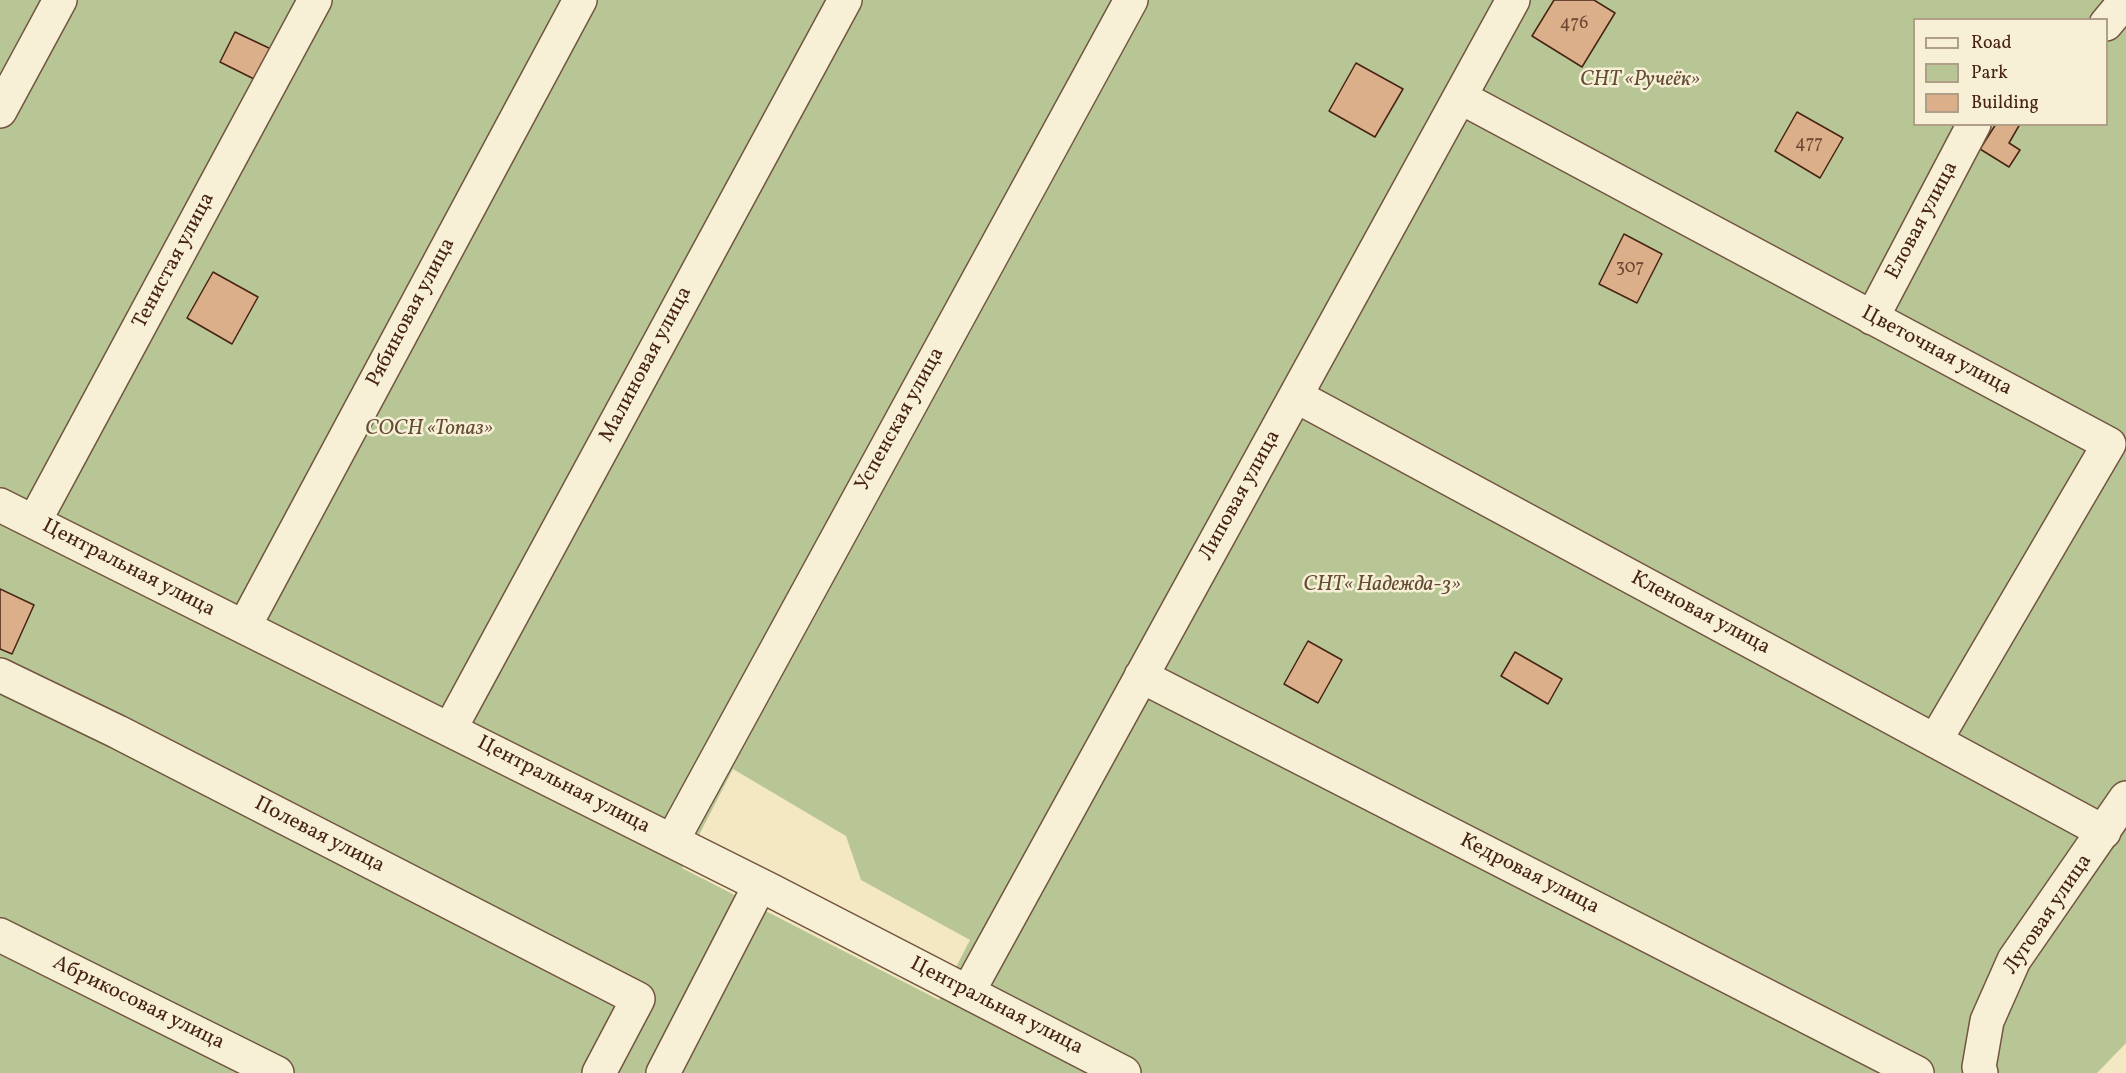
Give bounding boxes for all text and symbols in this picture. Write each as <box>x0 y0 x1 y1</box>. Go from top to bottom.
house number: 476 <box>1560 14 1588 36</box>
legend <box>1913 18 2108 126</box>
text: Road <box>1971 31 2012 56</box>
text: Park <box>1971 61 2008 86</box>
park label: СНТ «Ручеёк» <box>1580 68 1700 94</box>
text: Building <box>1971 91 2039 116</box>
house number: 477 <box>1795 134 1823 156</box>
street label: Еловая улица <box>1881 158 1965 284</box>
street label: Тенистая улица <box>129 189 221 333</box>
street label: Рябиновая улица <box>362 234 462 392</box>
house number: 307 <box>1616 258 1644 280</box>
street label: Малиновая улица <box>595 283 699 447</box>
street label: Цветочная улица <box>1856 302 2016 402</box>
street label: Успенская улица <box>851 344 951 496</box>
park label: СОСН «Топаз» <box>365 417 493 443</box>
street label: Липовая улица <box>1195 426 1287 566</box>
street label: Центральная улица <box>37 514 219 624</box>
street label: Кленовая улица <box>1626 567 1774 661</box>
park label: СНТ« Надежда-3» <box>1303 573 1461 599</box>
street label: Центральная улица <box>472 731 654 841</box>
street label: Полевая улица <box>250 792 388 880</box>
street label: Кедровая улица <box>1455 829 1603 921</box>
street label: Луговая улица <box>1999 850 2099 980</box>
street label: Абрикосовая улица <box>48 951 228 1057</box>
street label: Центральная улица <box>905 952 1087 1062</box>

